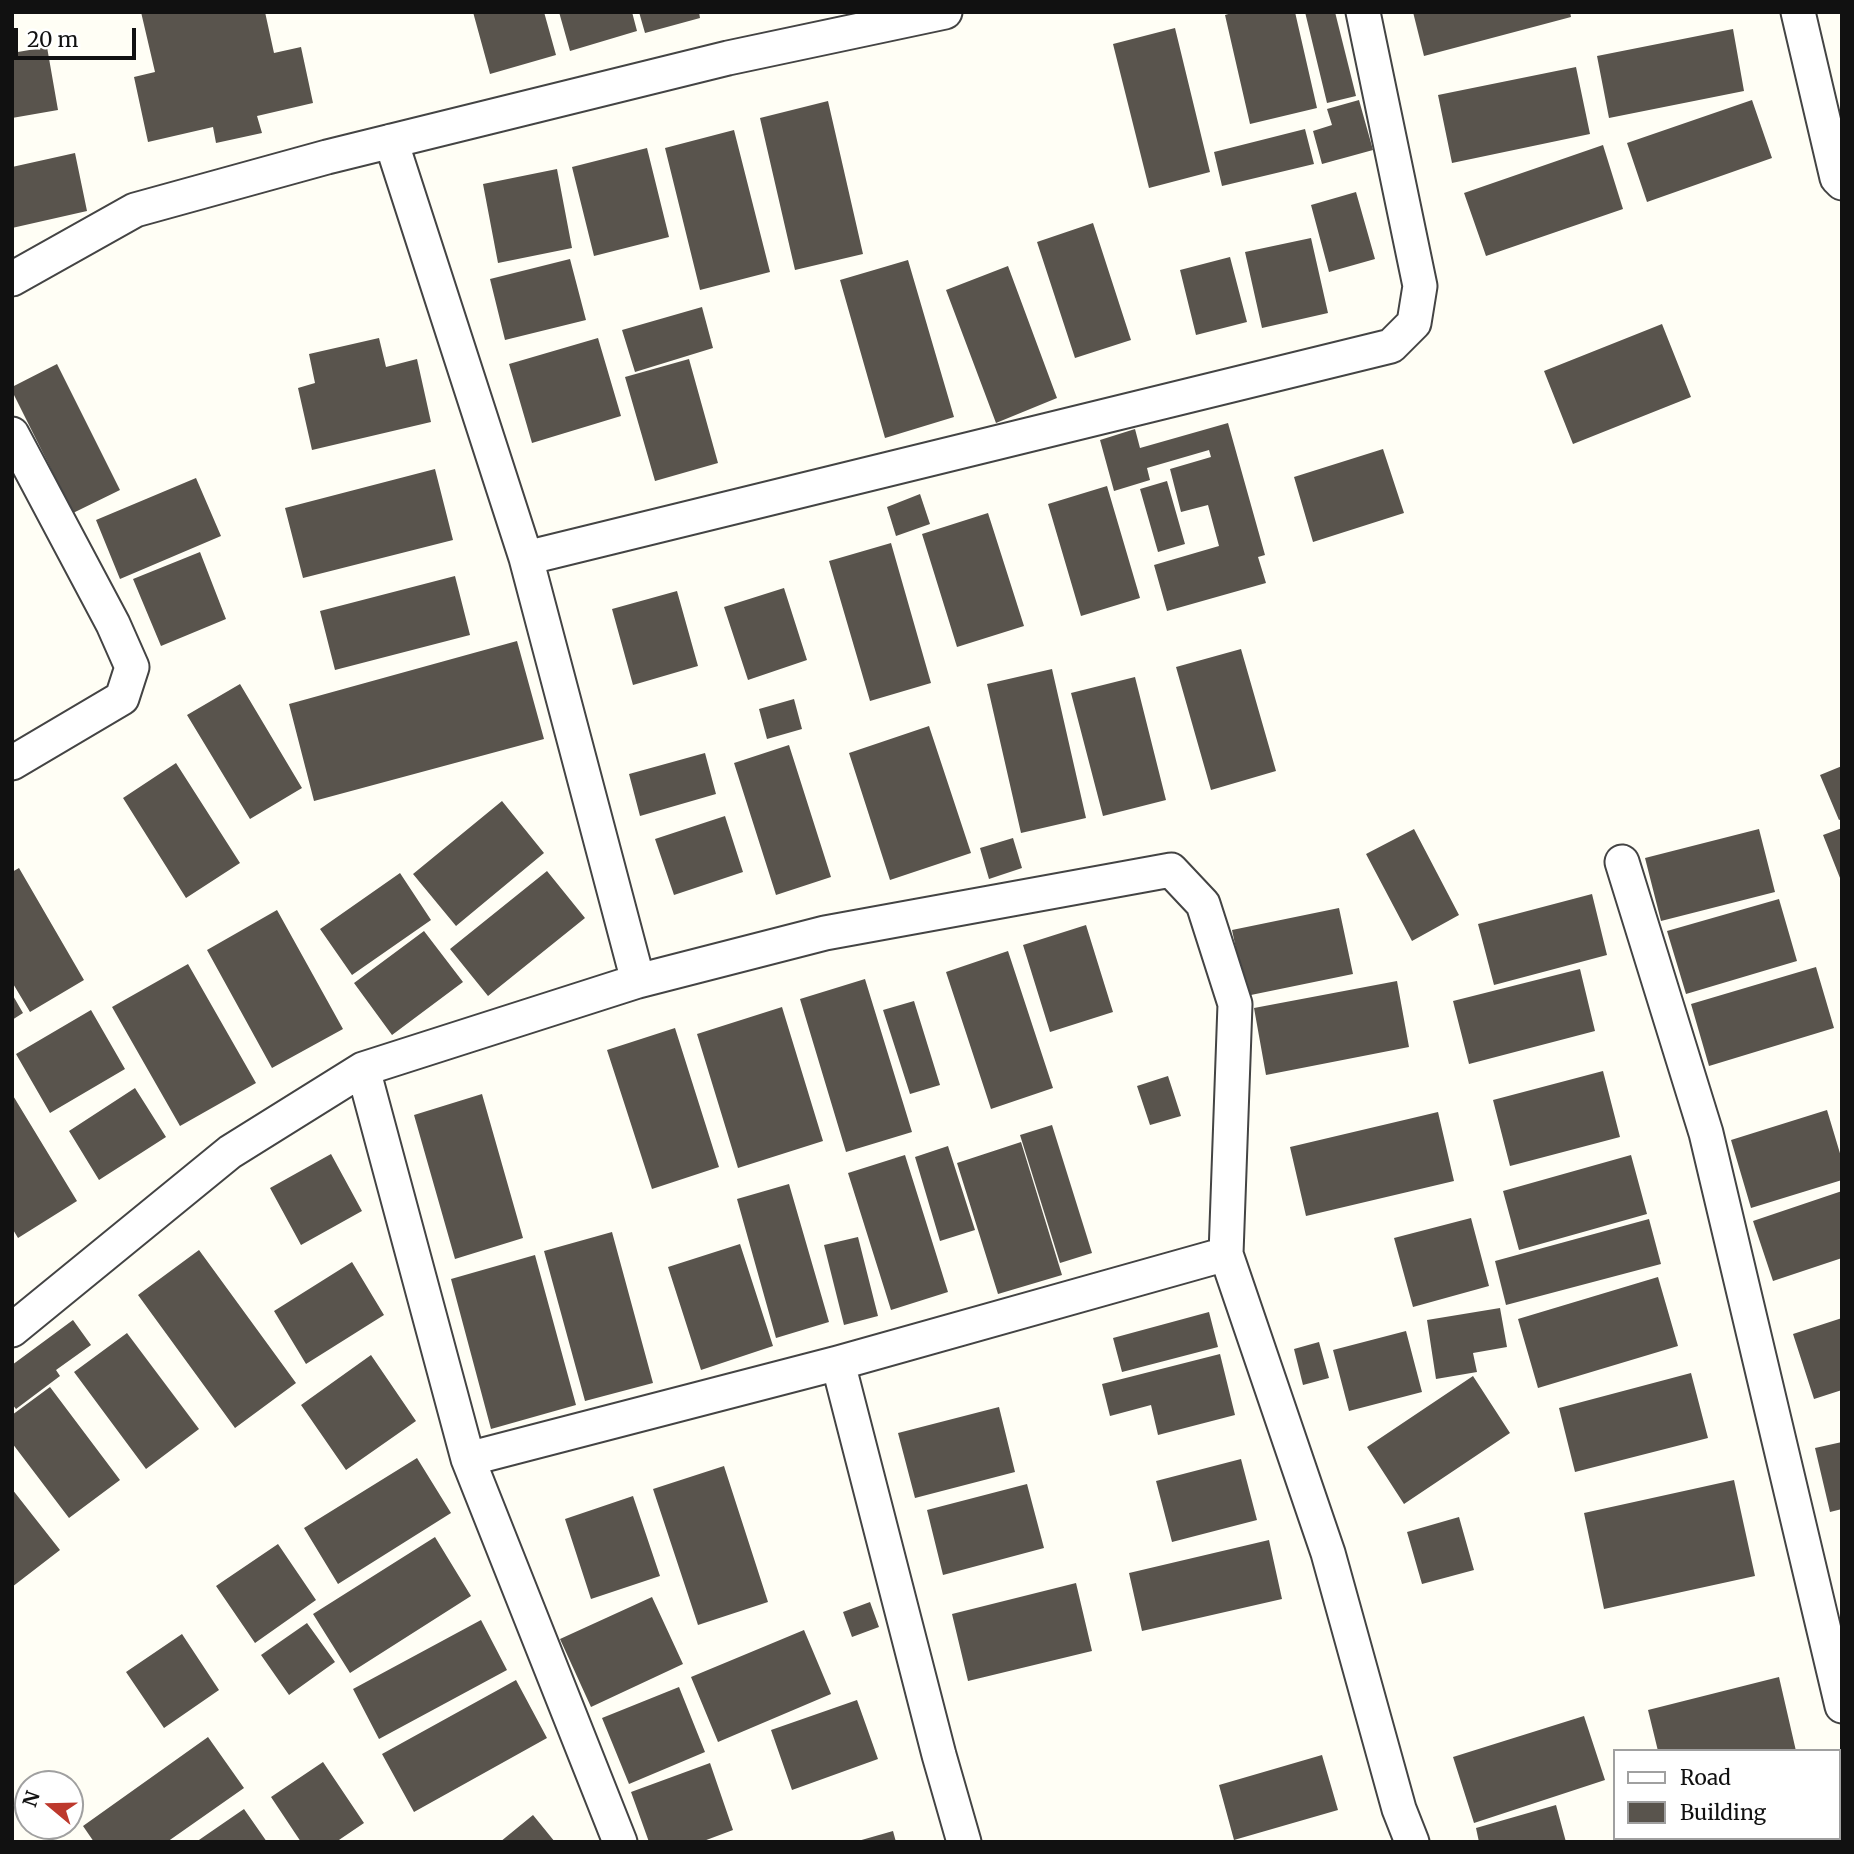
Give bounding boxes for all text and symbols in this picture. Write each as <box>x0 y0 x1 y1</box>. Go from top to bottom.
scale bar <box>18 14 140 58</box>
text: 20 m <box>27 26 78 53</box>
legend <box>1612 1749 1840 1840</box>
text: Road <box>1680 1764 1731 1791</box>
north arrow <box>14 1770 84 1840</box>
text: N <box>17 1788 45 1810</box>
text: Building <box>1680 1799 1766 1826</box>

